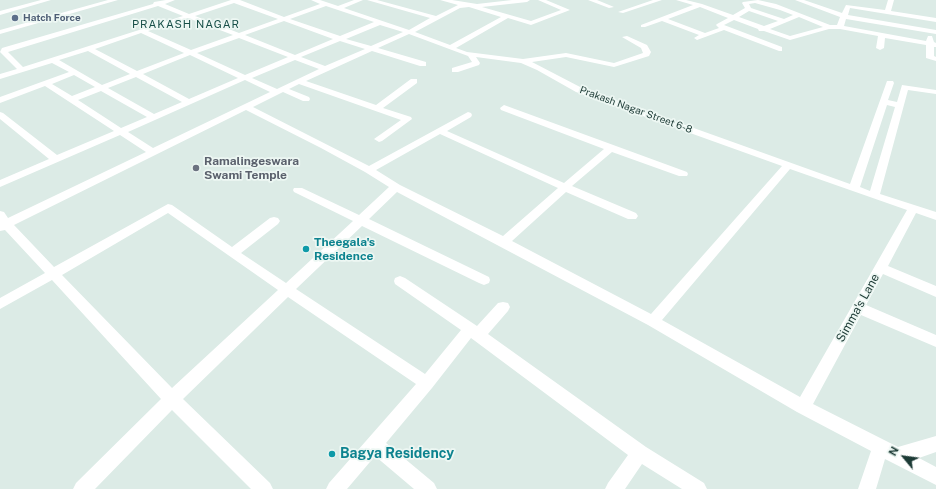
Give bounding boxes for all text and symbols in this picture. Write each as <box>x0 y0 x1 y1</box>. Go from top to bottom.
place label: Hatch Force <box>23 12 81 24</box>
marker: Hatch Force <box>10 13 20 23</box>
district label: PRAKASH NAGAR <box>132 18 240 32</box>
street label: Prakash Nagar Street 6-8 <box>578 84 694 136</box>
place label: Ramalingeswara Swami Temple <box>204 154 299 182</box>
marker: Ramalingeswara Swami Temple <box>191 163 201 173</box>
place label: Theegala's Residence <box>314 235 375 263</box>
marker: Theegala's Residence <box>301 244 311 254</box>
street label: Simma's Lane <box>833 271 883 345</box>
north arrow <box>884 437 924 477</box>
text: N <box>886 445 901 458</box>
place label: Bagya Residency <box>340 446 454 462</box>
marker: Bagya Residency <box>327 449 337 459</box>

